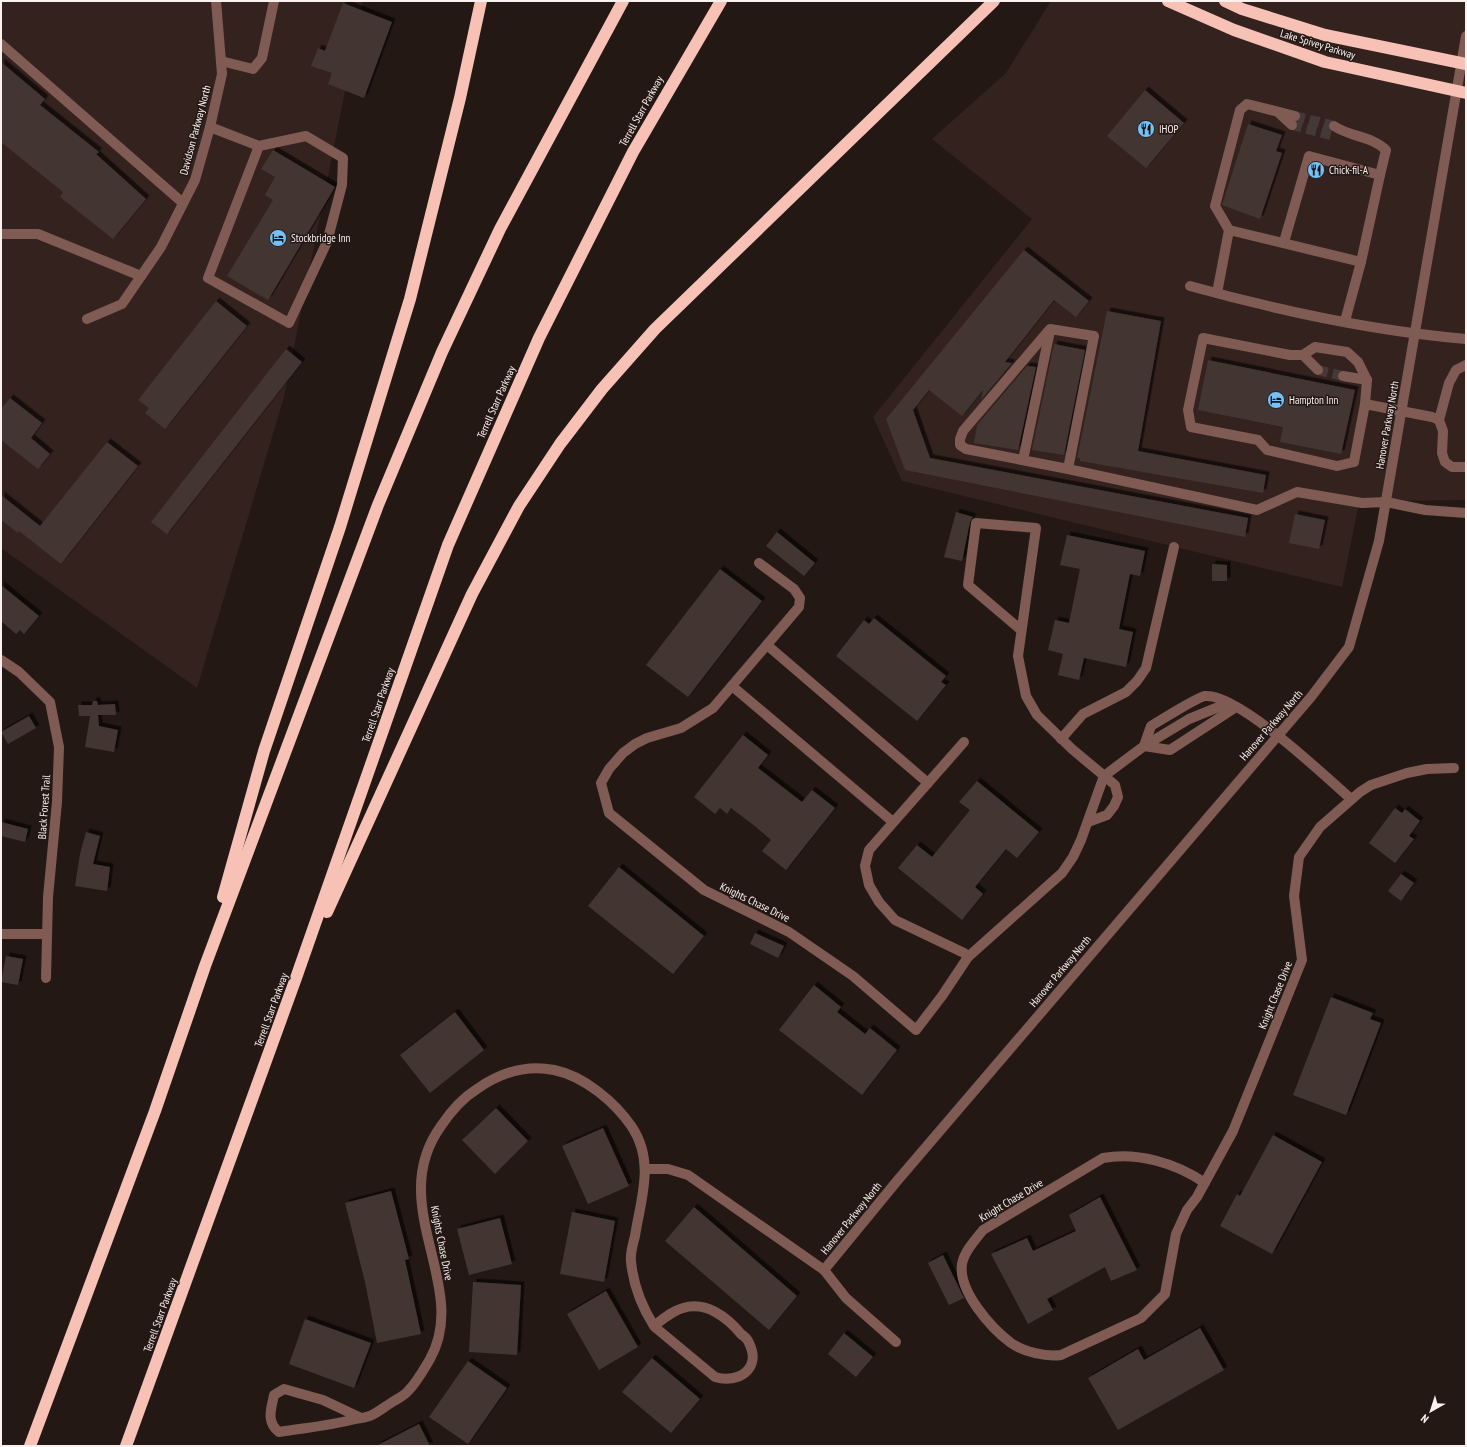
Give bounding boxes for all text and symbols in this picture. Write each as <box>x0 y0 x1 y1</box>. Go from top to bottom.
street label: Lake Spivey Parkway <box>1279 26 1358 62</box>
street label: Terrell Starr Parkway <box>616 73 666 149</box>
street label: Davidson Parkway North <box>176 83 214 176</box>
restaurant icon: IHOP <box>1136 119 1156 139</box>
place label: IHOP <box>1159 122 1178 136</box>
restaurant icon: Chick-fil-A <box>1306 160 1326 180</box>
place label: Chick-fil-A <box>1329 163 1369 177</box>
hotel icon: Stockbridge Inn <box>268 228 288 248</box>
place label: Stockbridge Inn <box>291 231 351 245</box>
street label: Terrell Starr Parkway <box>474 363 519 441</box>
street label: Hanover Parkway North <box>1372 380 1402 470</box>
hotel icon: Hampton Inn <box>1266 390 1286 410</box>
place label: Hampton Inn <box>1289 393 1338 407</box>
street label: Terrell Starr Parkway <box>359 665 398 744</box>
street label: Hanover Parkway North <box>1236 687 1306 763</box>
street label: Black Forest Trail <box>35 774 53 840</box>
street label: Knights Chase Drive <box>718 879 793 925</box>
street label: Hanover Parkway North <box>1026 932 1094 1010</box>
street label: Knight Chase Drive <box>1255 958 1295 1031</box>
street label: Terrell Starr Parkway <box>251 970 291 1049</box>
street label: Knight Chase Drive <box>976 1175 1046 1225</box>
street label: Hanover Parkway North <box>818 1179 885 1257</box>
street label: Knights Chase Drive <box>428 1204 456 1282</box>
street label: Terrell Starr Parkway <box>140 1275 180 1354</box>
north arrow <box>1411 1391 1451 1431</box>
text: N <box>1418 1411 1431 1426</box>

